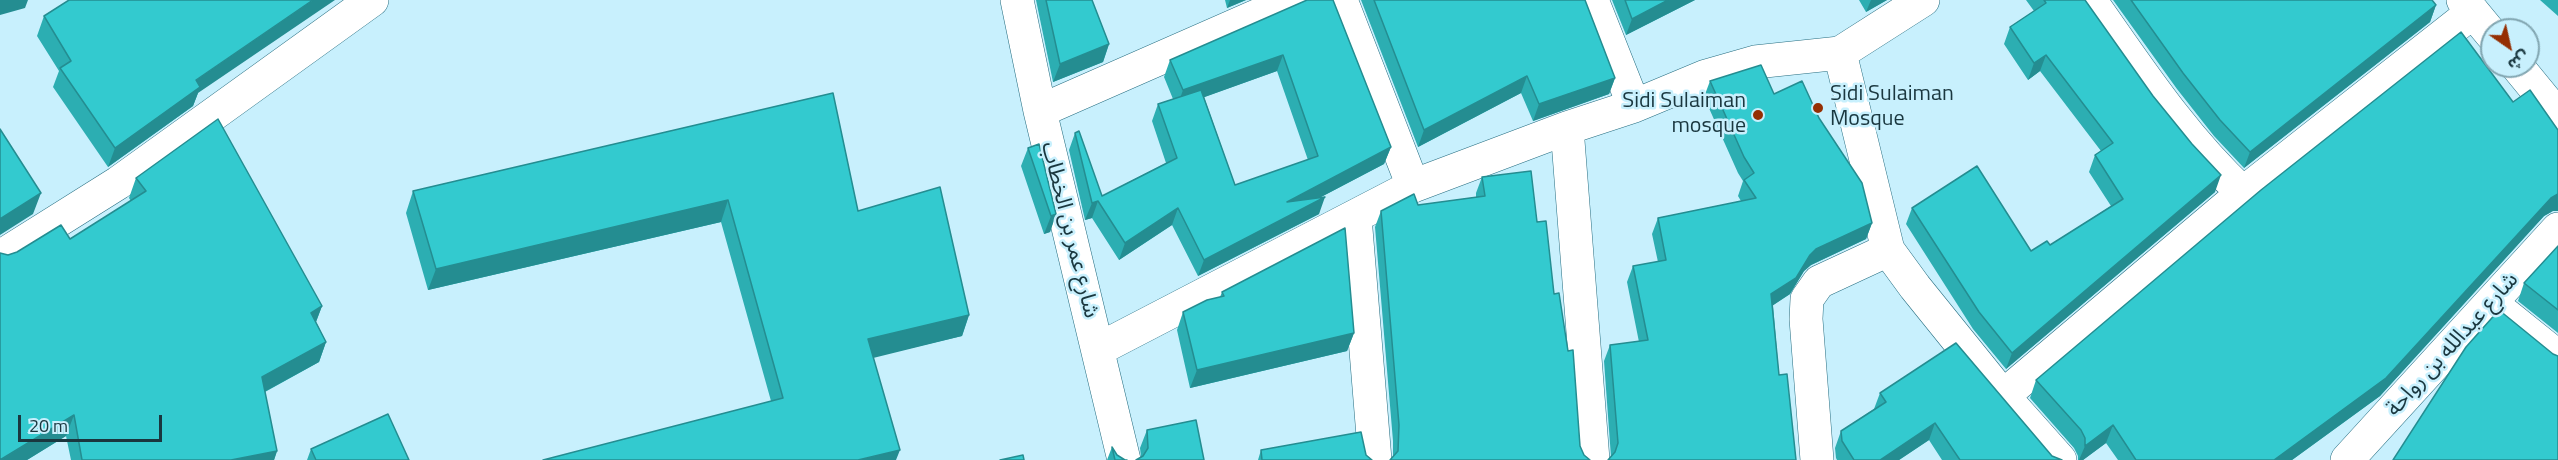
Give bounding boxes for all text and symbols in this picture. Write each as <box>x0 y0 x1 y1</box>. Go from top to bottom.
north arrow <box>2480 18 2540 78</box>
text: ش <box>2503 45 2535 77</box>
place label: Sidi Sulaiman Mosque <box>1830 82 1954 134</box>
place label: Sidi Sulaiman mosque <box>1622 89 1746 140</box>
marker: Sidi Sulaiman Mosque <box>1811 101 1825 115</box>
marker: Sidi Sulaiman mosque <box>1751 108 1765 122</box>
street label: شارع عمر بن الخطاب <box>1034 139 1104 321</box>
street label: شارع عبدالله بن رواحة <box>2381 268 2525 422</box>
scale bar <box>21 403 165 441</box>
text: 20 m <box>29 412 68 439</box>

